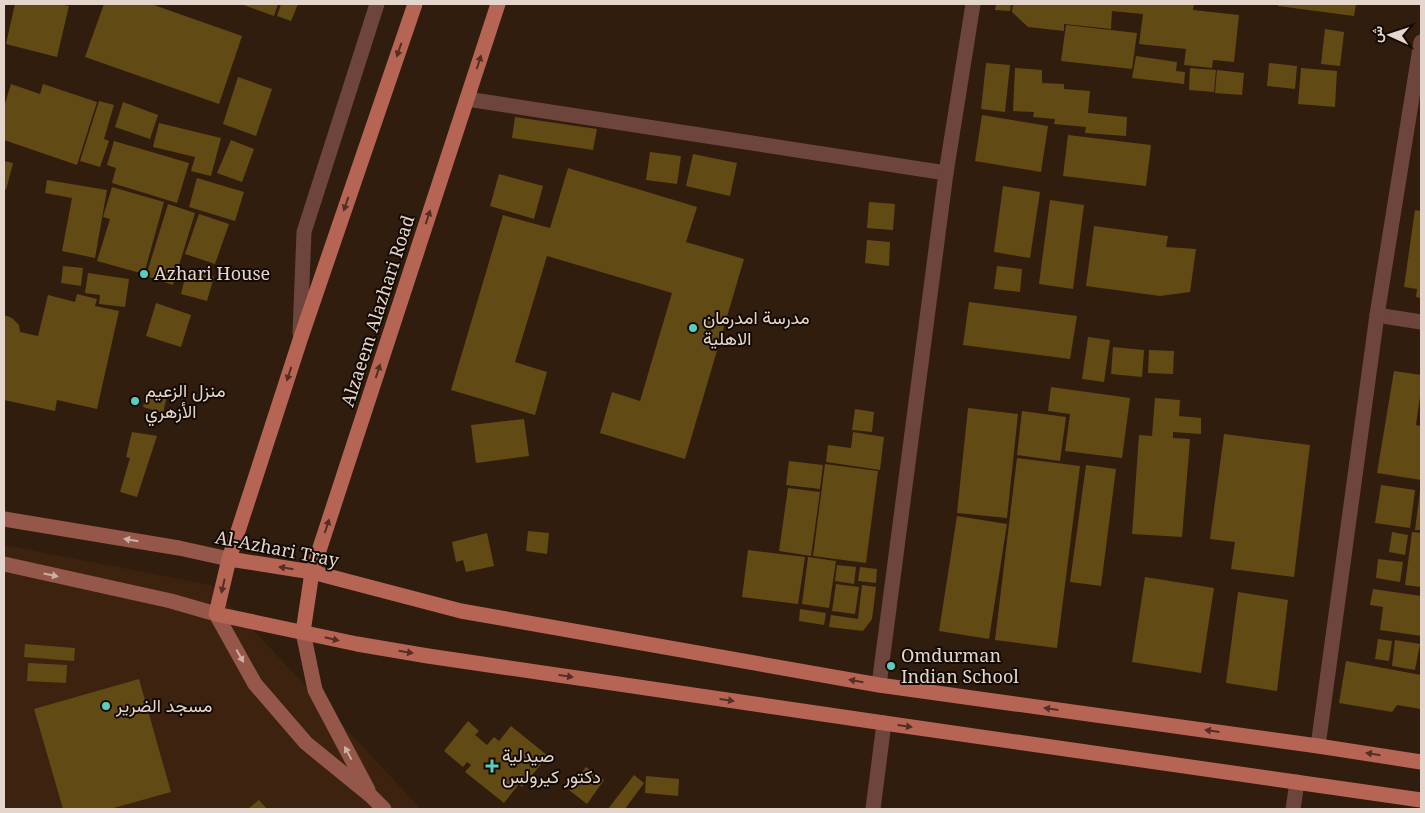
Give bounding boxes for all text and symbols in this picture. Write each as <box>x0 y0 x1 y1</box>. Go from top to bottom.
north arrow <box>1365 10 1415 60</box>
text: ش <box>1367 25 1386 43</box>
one-way arrow <box>395 43 403 58</box>
one-way arrow <box>475 55 483 70</box>
one-way arrow <box>342 196 350 211</box>
one-way arrow <box>424 209 432 224</box>
street label: Alzaeem Alazhari Road <box>335 212 419 410</box>
place label: Azhari House <box>154 261 270 285</box>
marker: Azhari House <box>138 268 150 280</box>
place label: مدرسة امدرمان الاهلية <box>703 305 810 350</box>
marker: مدرسة امدرمان الاهلية <box>687 322 699 334</box>
one-way arrow <box>374 364 382 379</box>
one-way arrow <box>285 367 292 382</box>
place label: منزل الزعيم الأزهري <box>145 378 226 427</box>
marker: منزل الزعيم الأزهري <box>129 395 141 407</box>
one-way arrow <box>324 518 332 533</box>
street label: Al-Azhari Tray <box>213 524 342 572</box>
one-way arrow <box>123 536 139 544</box>
one-way arrow <box>278 563 294 571</box>
one-way arrow <box>44 571 59 579</box>
one-way arrow <box>219 579 227 594</box>
one-way arrow <box>325 635 340 643</box>
place label: Omdurman Indian School <box>901 643 1019 688</box>
one-way arrow <box>398 648 414 656</box>
one-way arrow <box>236 649 244 663</box>
marker: Omdurman Indian School <box>885 660 897 672</box>
one-way arrow <box>559 672 575 680</box>
one-way arrow <box>847 676 863 684</box>
place label: مسجد الضرير <box>115 693 212 717</box>
one-way arrow <box>719 696 735 704</box>
marker: مسجد الضرير <box>100 700 112 712</box>
one-way arrow <box>1043 704 1059 712</box>
one-way arrow <box>897 723 913 731</box>
one-way arrow <box>1204 727 1220 735</box>
place label: صيدلية دكتور كيرولس <box>502 743 601 788</box>
one-way arrow <box>344 746 352 760</box>
one-way arrow <box>1365 750 1381 758</box>
marker: صيدلية دكتور كيرولس <box>486 760 498 772</box>

